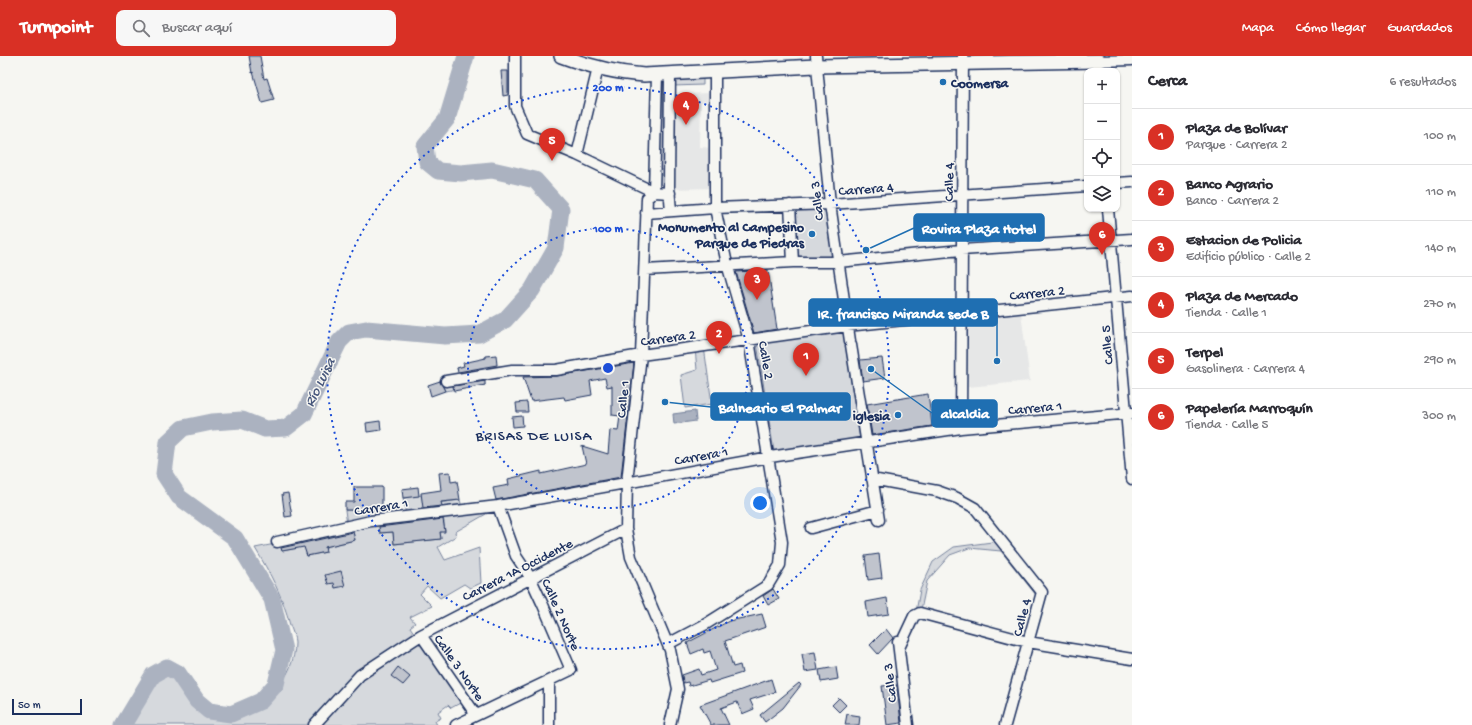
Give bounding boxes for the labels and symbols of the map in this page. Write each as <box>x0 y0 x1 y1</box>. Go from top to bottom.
place label: Coomersa <box>950 76 1009 93</box>
marker: Coomersa <box>938 77 948 87</box>
text: 200 m <box>593 82 624 96</box>
pin: 4 <box>673 92 699 125</box>
pin: 5 <box>539 128 565 161</box>
street label: Calle 4 <box>942 162 959 202</box>
street label: Calle 3 <box>808 180 829 221</box>
street label: Carrera 4 <box>838 180 895 201</box>
callout: Rovira Plaza Hotel <box>914 214 1044 241</box>
place label: Monumento al Campesino Parque de Piedras <box>658 220 805 253</box>
text: Rovira Plaza Hotel <box>921 221 1037 239</box>
pin: 6 <box>1089 222 1115 255</box>
text: 100 m <box>592 223 623 237</box>
marker: Monumento al Campesino Parque de Piedras <box>807 229 817 239</box>
pin: 3 <box>744 267 770 300</box>
street label: Carrera 2 <box>1009 283 1066 306</box>
callout: IR. francisco Miranda sede B <box>809 299 997 326</box>
text: IR. francisco Miranda sede B <box>817 306 990 324</box>
pin: 2 <box>706 321 732 354</box>
street label: Calle 5 <box>1098 324 1119 365</box>
street label: Carrera 2 <box>640 327 697 352</box>
street label: Calle 2 <box>753 340 776 381</box>
pin: 1 <box>793 343 819 376</box>
water label: Río Luisa <box>301 354 341 410</box>
centre of rings <box>601 361 615 375</box>
street label: Calle 1 <box>614 380 635 419</box>
callout: Balneario El Palmar <box>711 393 850 420</box>
street label: Carrera 1 <box>1007 399 1063 420</box>
text: Balneario El Palmar <box>718 400 843 418</box>
callout: alcaldia <box>932 400 997 427</box>
text: alcaldia <box>940 406 990 424</box>
place label: iglesia <box>853 409 891 426</box>
marker: iglesia <box>893 410 903 420</box>
district label: BRISAS DE LUISA <box>475 428 592 446</box>
street label: Carrera 1 <box>673 444 730 471</box>
your location <box>750 493 770 513</box>
street label: Carrera 1 <box>353 496 409 521</box>
street label: Carrera 1A Occidente <box>460 536 577 606</box>
street label: Calle 2 Norte <box>536 577 583 654</box>
street label: Calle 4 <box>1010 596 1037 639</box>
street label: Calle 3 Norte <box>429 632 487 705</box>
street label: Calle 3 <box>881 662 902 703</box>
scale bar <box>12 697 82 716</box>

